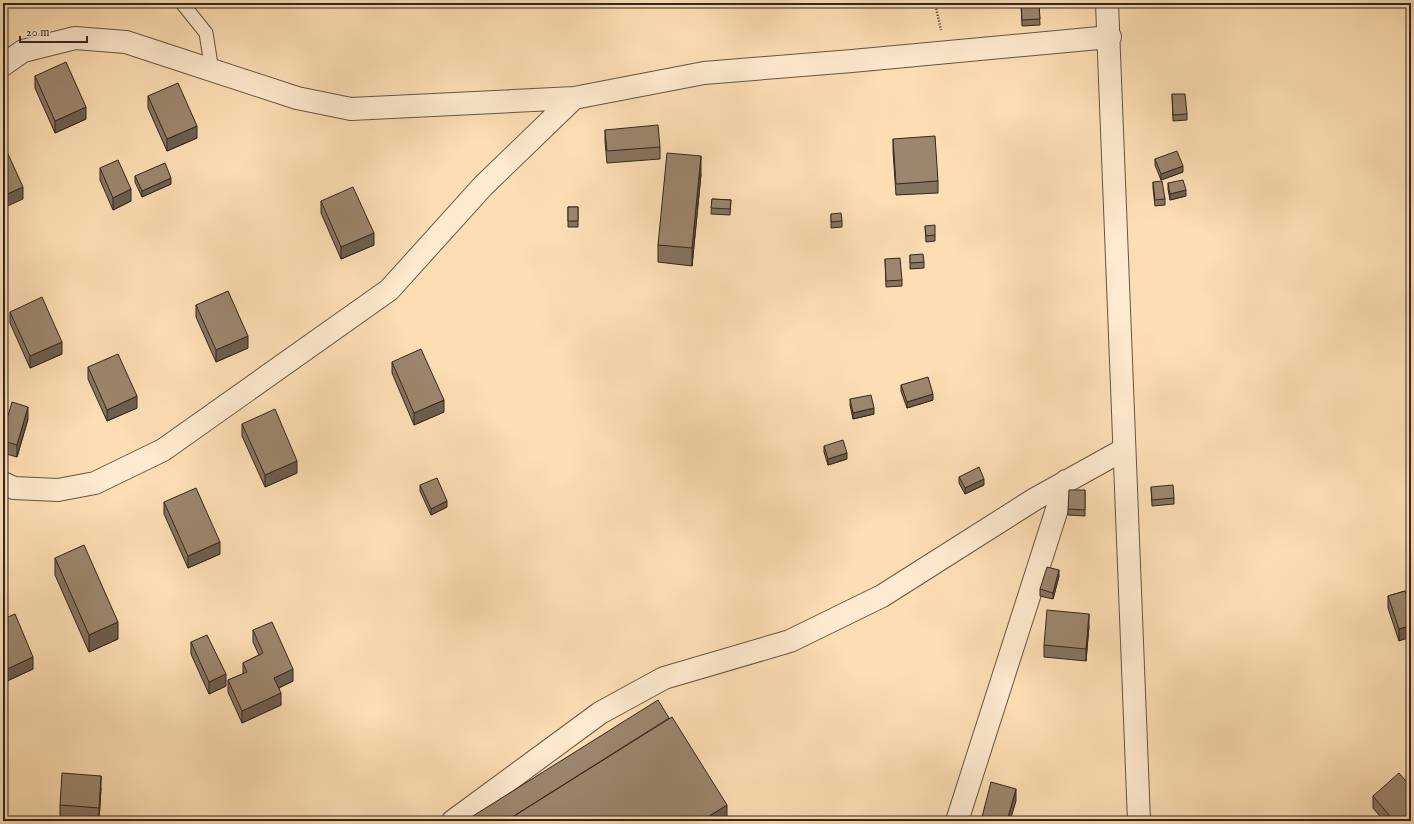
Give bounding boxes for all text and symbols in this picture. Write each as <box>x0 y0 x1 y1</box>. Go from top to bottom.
scale bar <box>20 18 87 44</box>
text: 20 m <box>26 25 49 40</box>

